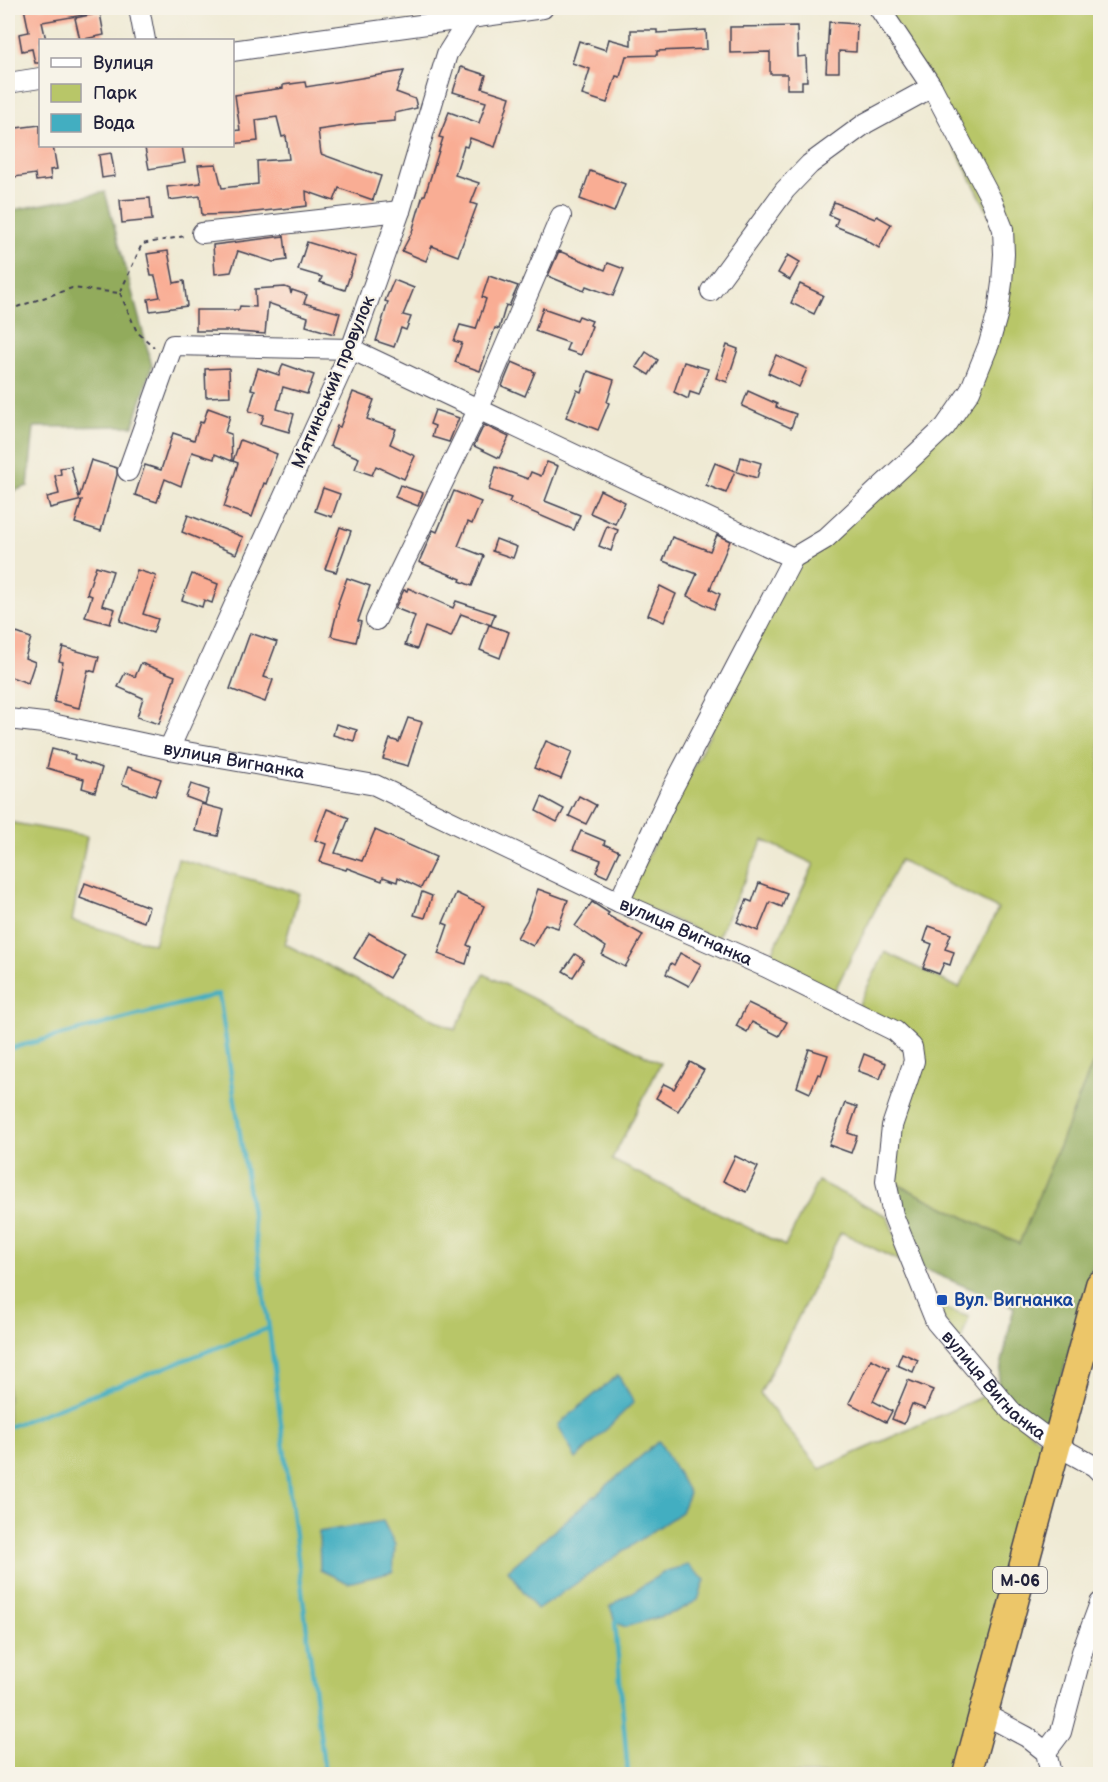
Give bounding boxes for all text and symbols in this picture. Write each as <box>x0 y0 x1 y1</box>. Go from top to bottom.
legend <box>39 39 234 147</box>
text: Вулиця <box>93 53 154 74</box>
text: Парк <box>93 83 137 104</box>
text: Вода <box>93 113 135 134</box>
street label: Мʼятинський провулок <box>288 292 380 472</box>
street label: вулиця Вигнанка <box>161 738 307 784</box>
street label: вулиця Вигнанка <box>616 894 756 971</box>
place label: Вул. Вигнанка <box>954 1290 1074 1311</box>
marker: Вул. Вигнанка <box>935 1293 949 1307</box>
street label: вулиця Вигнанка <box>937 1327 1050 1445</box>
road number: М-06 <box>993 1567 1047 1593</box>

